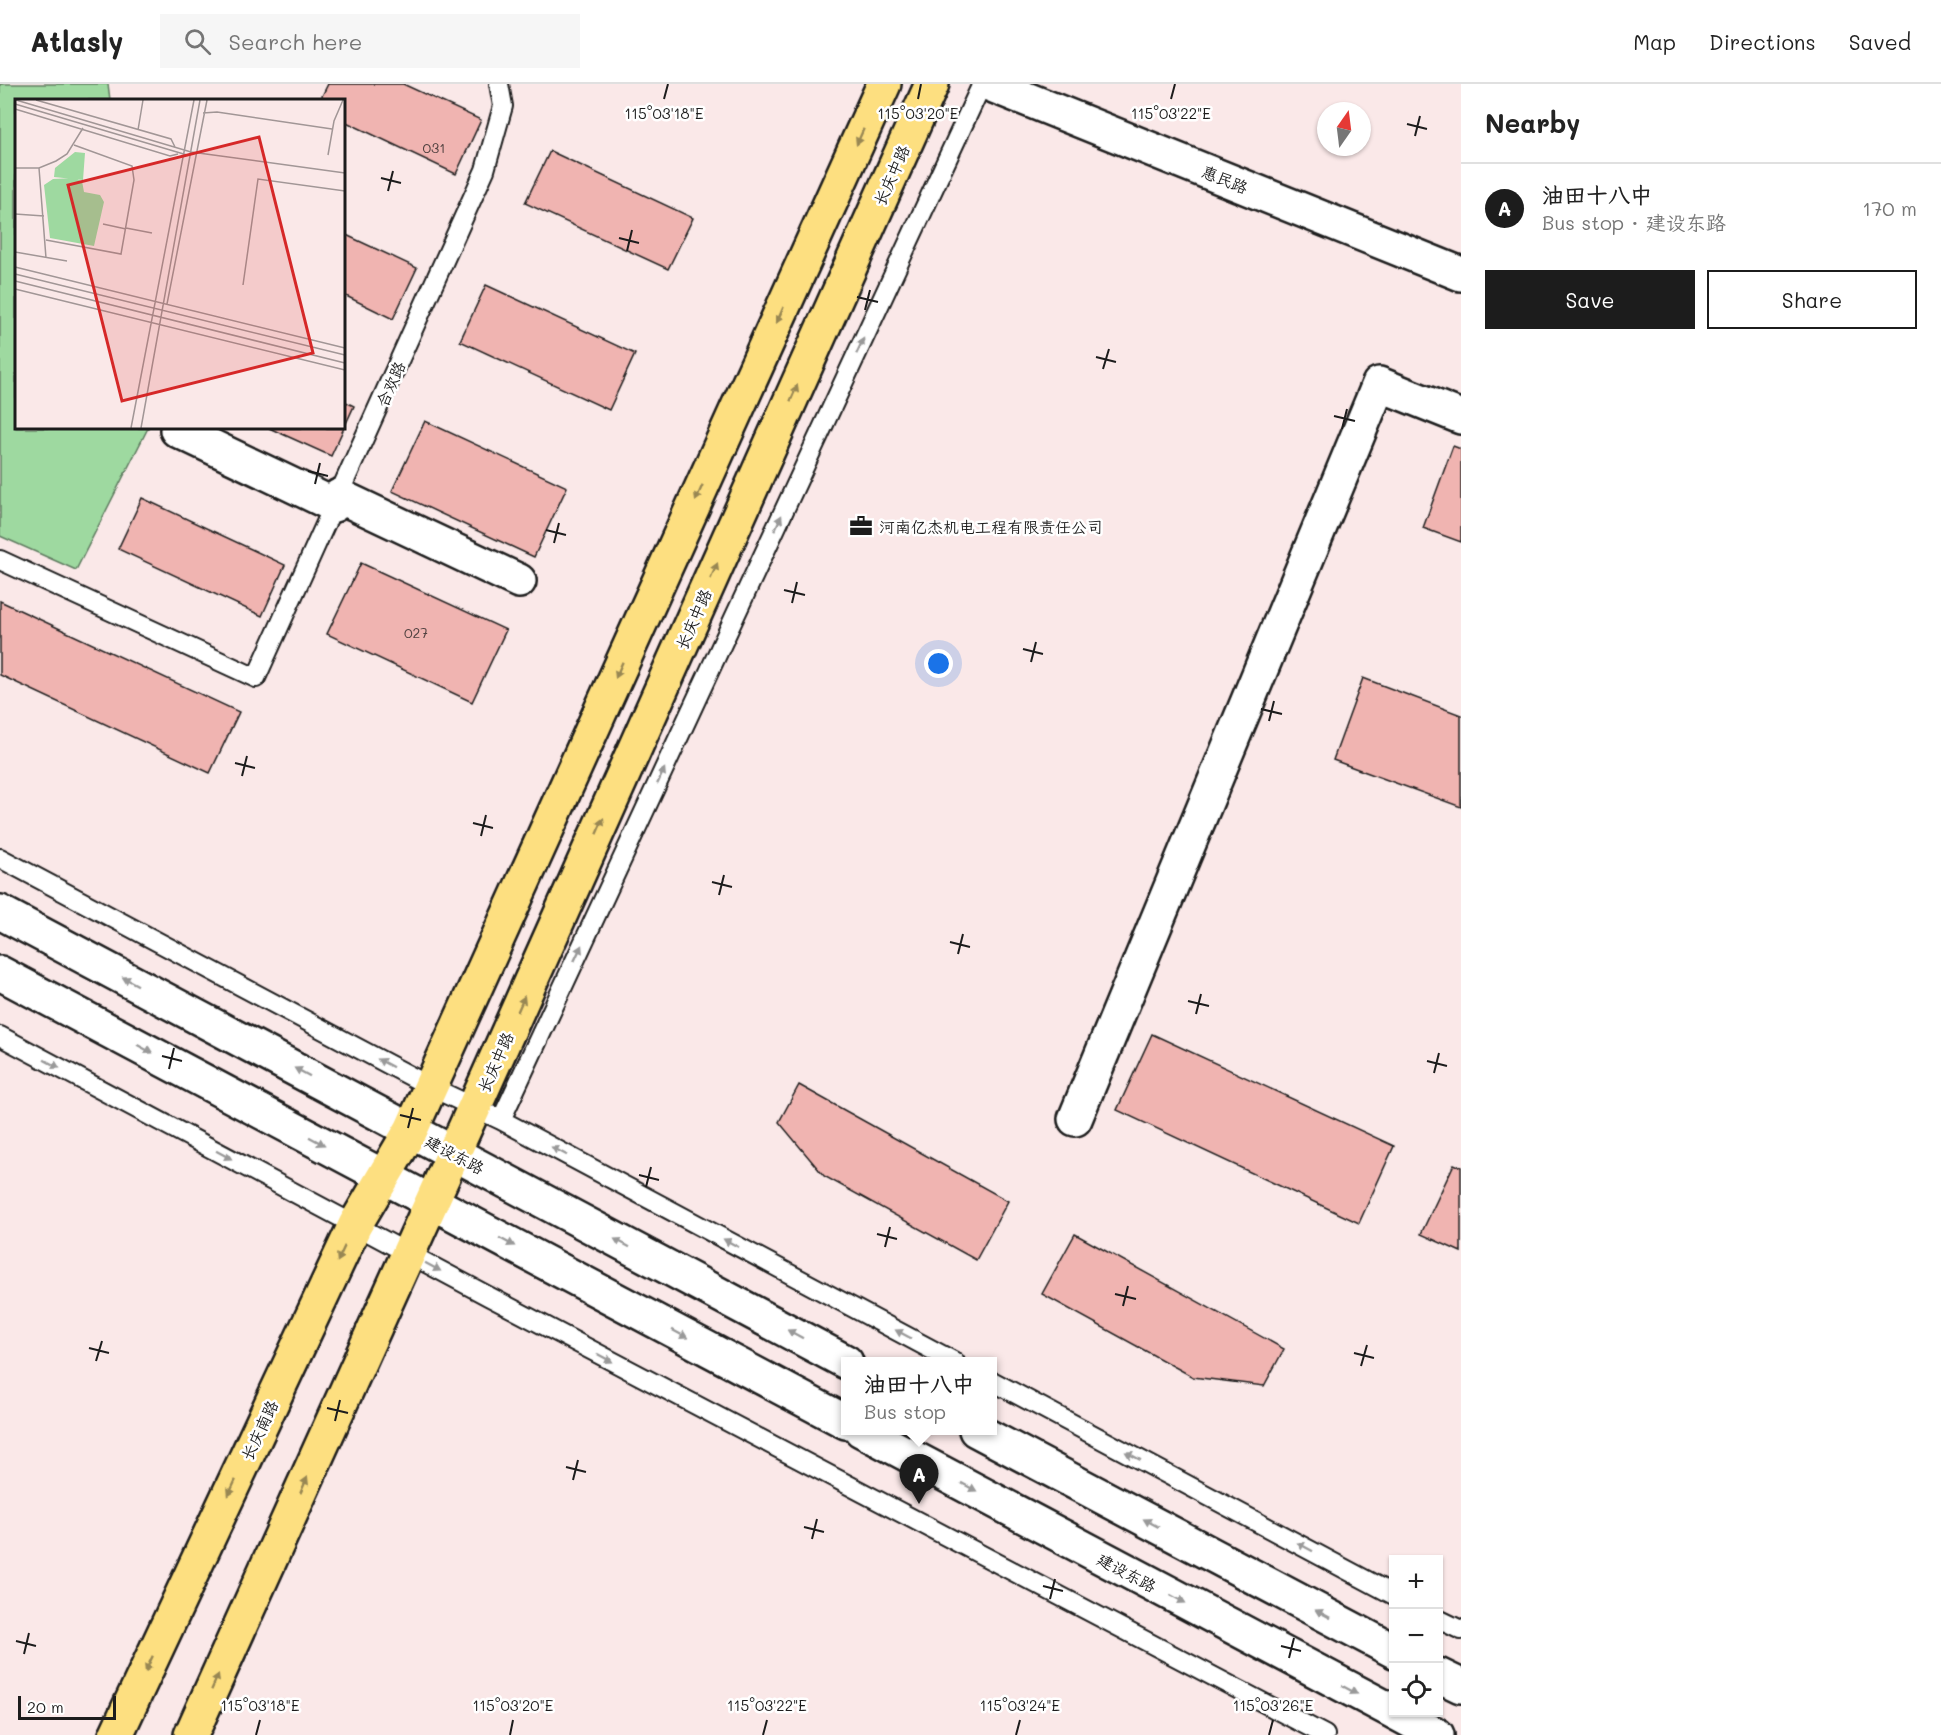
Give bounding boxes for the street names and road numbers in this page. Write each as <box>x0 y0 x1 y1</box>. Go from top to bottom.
street label: 长庆中路 <box>868 141 914 209</box>
street label: 惠民路 <box>1199 160 1251 198</box>
street label: 合欢路 <box>371 358 409 410</box>
street label: 长庆中路 <box>670 585 716 653</box>
street label: 长庆中路 <box>472 1028 518 1096</box>
street label: 建设东路 <box>422 1130 488 1178</box>
street label: 长庆南路 <box>236 1397 282 1463</box>
street label: 建设东路 <box>1094 1548 1160 1596</box>

